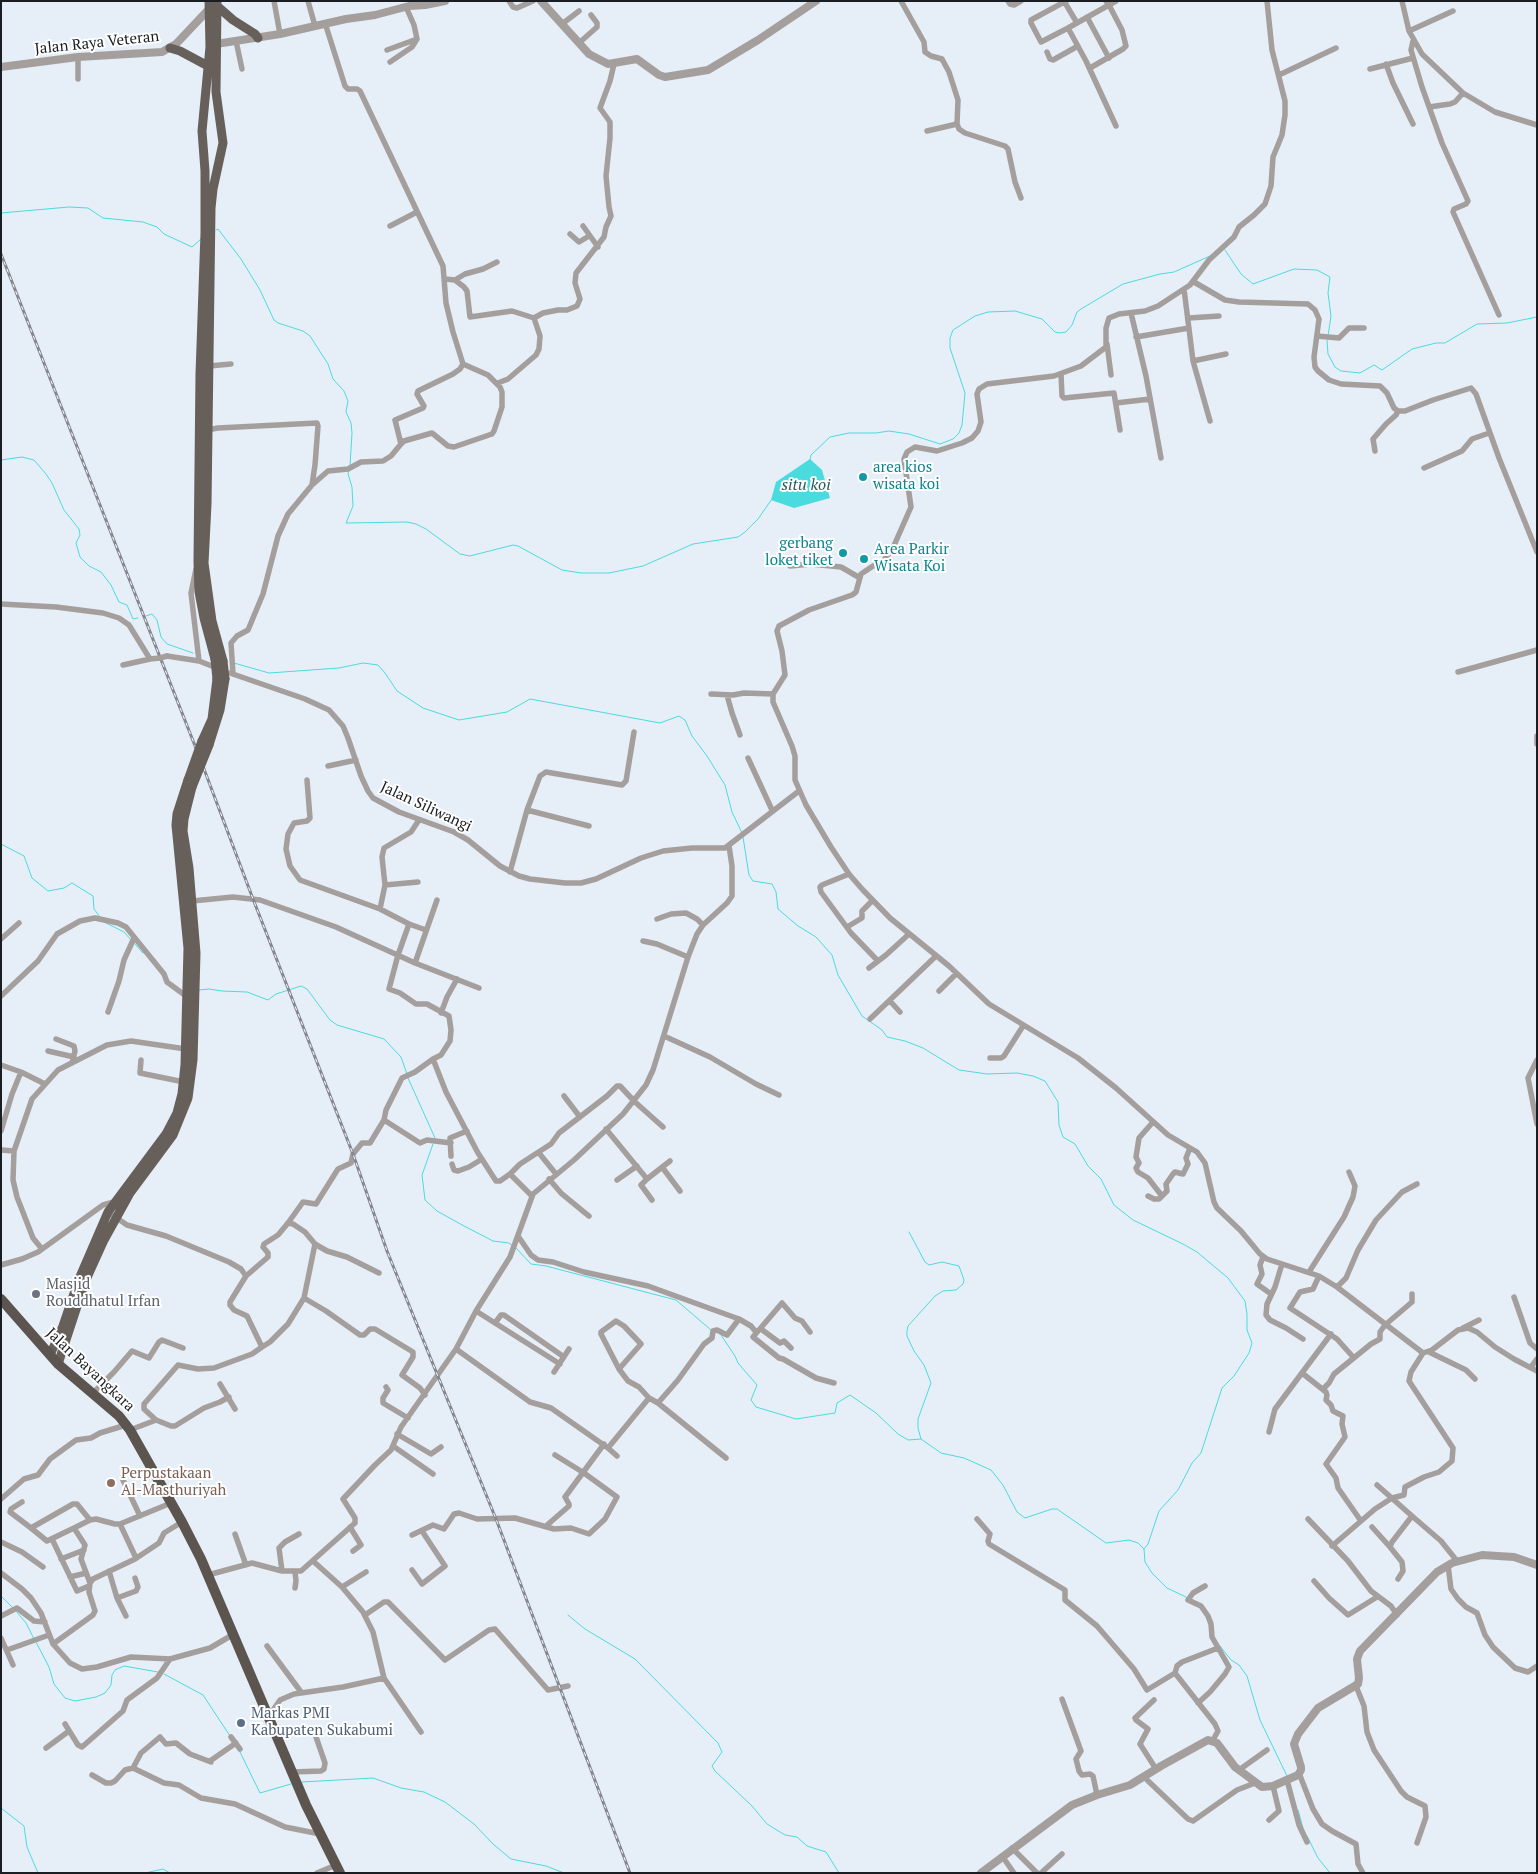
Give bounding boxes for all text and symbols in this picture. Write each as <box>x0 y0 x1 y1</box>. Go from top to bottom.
street label: Jalan Raya Veteran <box>34 28 160 58</box>
place label: area kios wisata koi <box>873 459 940 494</box>
marker: area kios wisata koi <box>857 471 869 483</box>
water label: situ koi <box>781 475 831 495</box>
place label: gerbang loket tiket <box>765 535 833 570</box>
place label: Area Parkir Wisata Koi <box>874 541 949 576</box>
marker: gerbang loket tiket <box>837 547 849 559</box>
marker: Area Parkir Wisata Koi <box>858 553 870 565</box>
street label: Jalan Siliwangi <box>377 778 475 836</box>
place label: Masjid Rouddhatul Irfan <box>46 1276 160 1311</box>
marker: Masjid Rouddhatul Irfan <box>30 1288 42 1300</box>
street label: Jalan Bayangkara <box>42 1324 138 1416</box>
place label: Perpustakaan Al-Masthuriyah <box>121 1465 226 1500</box>
marker: Perpustakaan Al-Masthuriyah <box>105 1477 117 1489</box>
place label: Markas PMI Kabupaten Sukabumi <box>251 1705 393 1740</box>
marker: Markas PMI Kabupaten Sukabumi <box>235 1717 247 1729</box>

